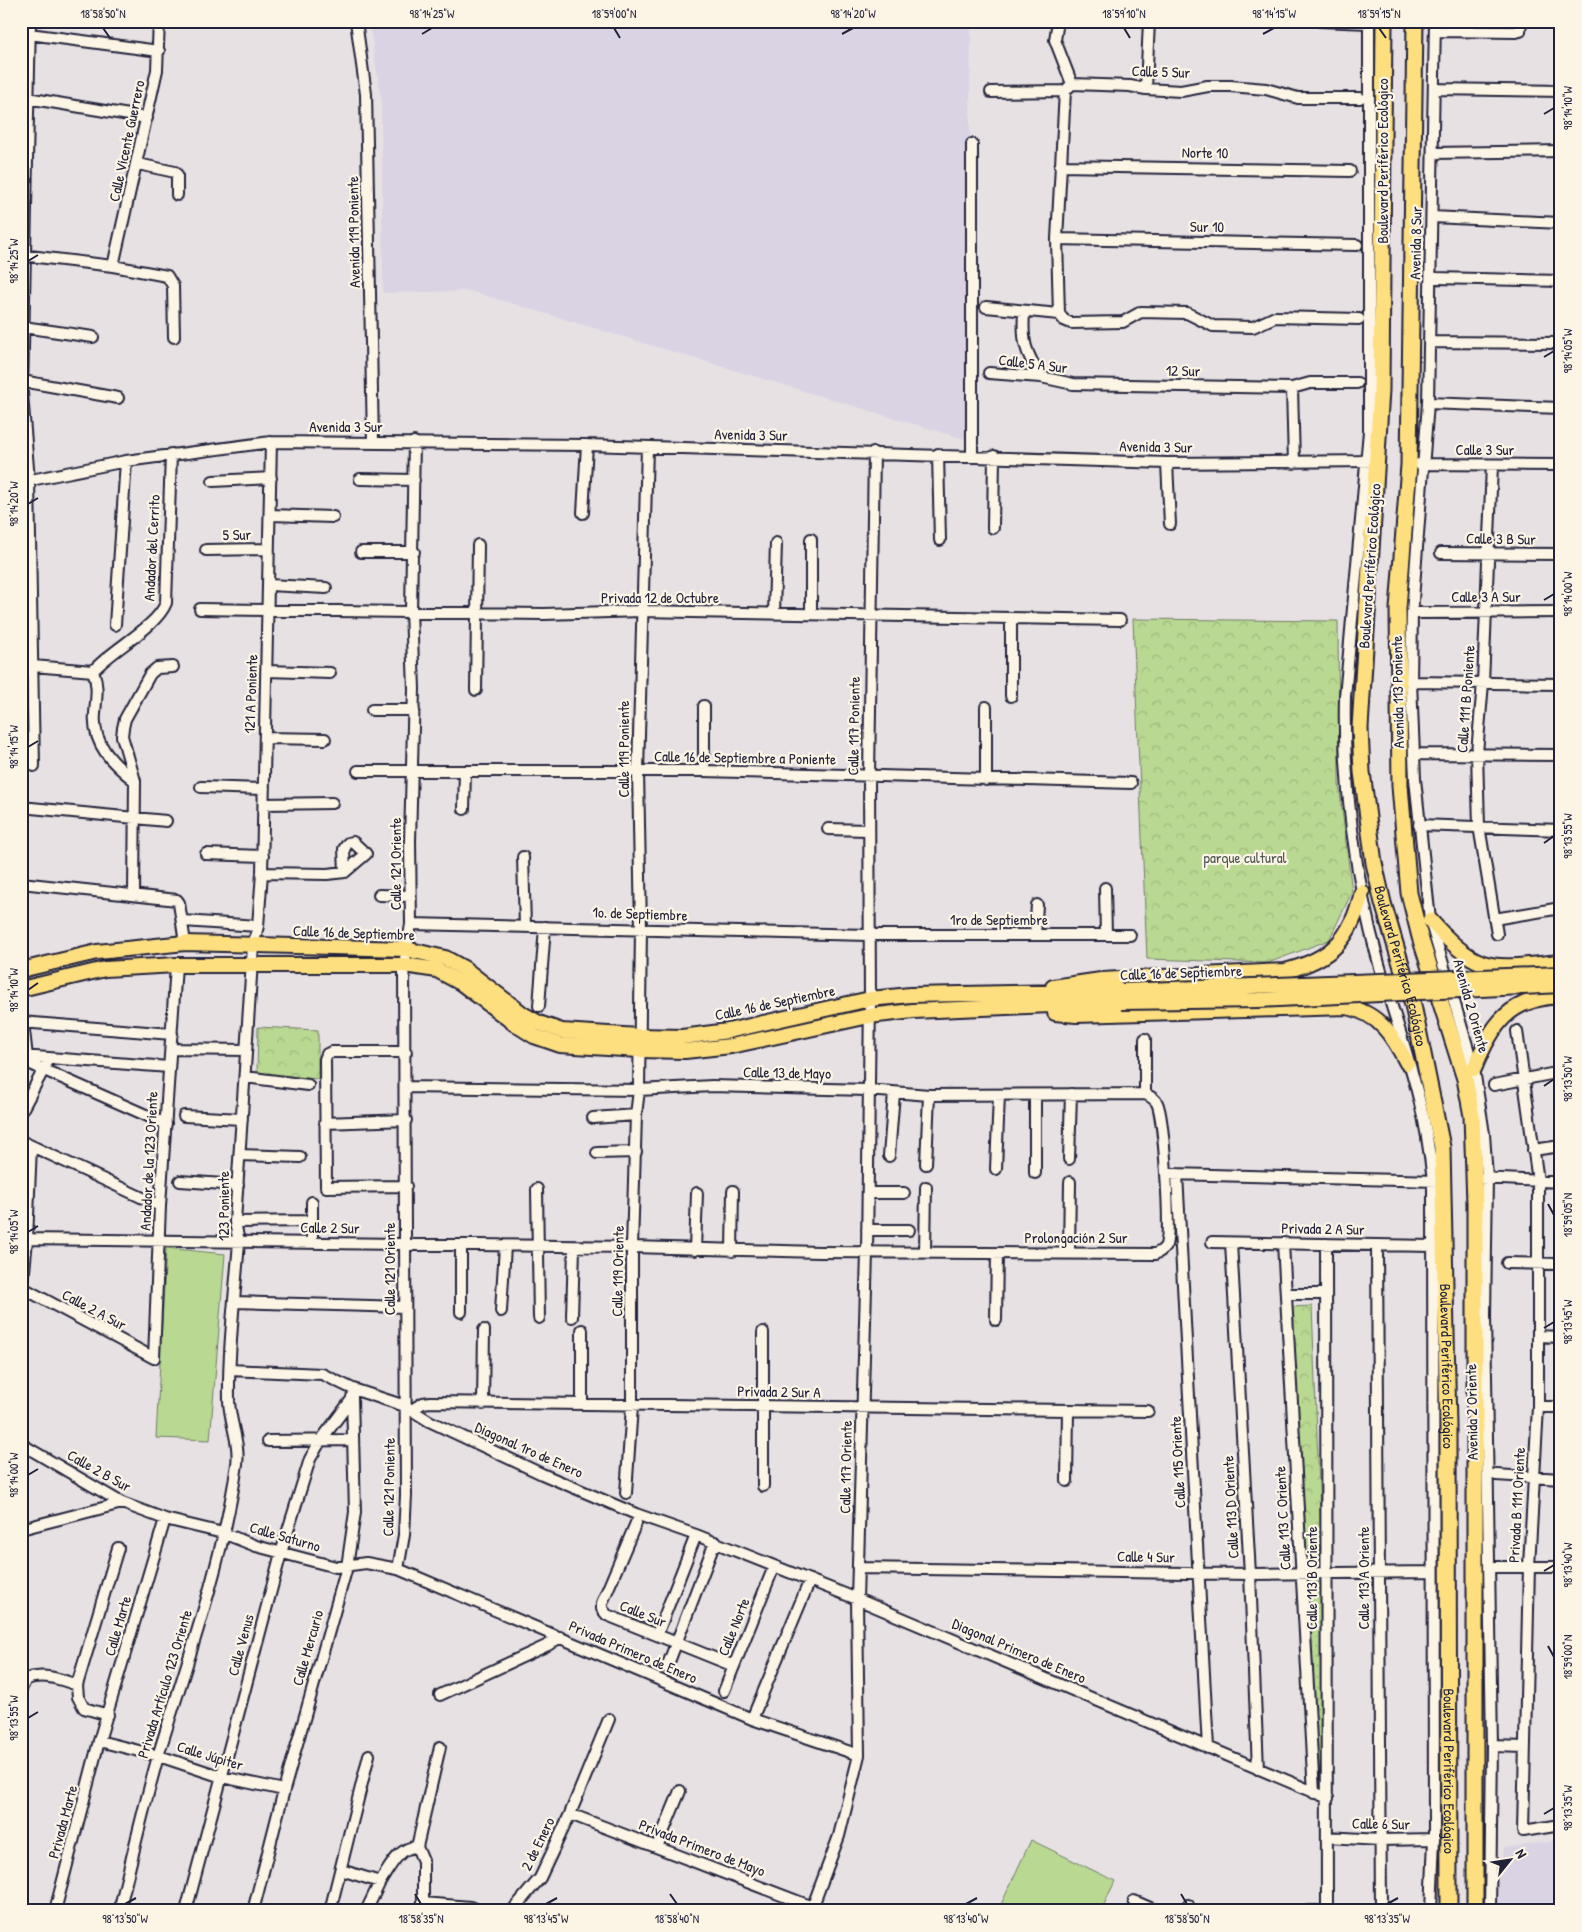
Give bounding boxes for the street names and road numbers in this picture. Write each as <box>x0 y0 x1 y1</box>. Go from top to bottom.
street label: Calle 5 Sur <box>1131 60 1191 83</box>
street label: Calle Vicente Guerrero <box>103 78 150 203</box>
street label: Boulevard Periférico Ecológico <box>1372 78 1393 244</box>
street label: Norte 10 <box>1182 142 1229 163</box>
street label: Avenida 119 Poniente <box>342 176 365 288</box>
street label: Avenida 8 Sur <box>1404 206 1427 280</box>
street label: Sur 10 <box>1190 216 1225 237</box>
street label: Calle 5 A Sur <box>997 349 1069 378</box>
street label: 12 Sur <box>1166 360 1201 381</box>
street label: Avenida 3 Sur <box>309 416 383 437</box>
street label: Avenida 3 Sur <box>714 423 788 446</box>
street label: Avenida 3 Sur <box>1119 435 1193 458</box>
street label: Calle 3 Sur <box>1456 439 1515 460</box>
street label: Boulevard Periférico Ecológico <box>1353 483 1386 649</box>
street label: Andador del Cerrito <box>138 494 165 602</box>
street label: 5 Sur <box>223 524 252 545</box>
street label: Calle 3 B Sur <box>1466 527 1536 550</box>
street label: Calle 3 A Sur <box>1451 586 1521 607</box>
street label: Privada 12 de Octubre <box>601 587 719 608</box>
street label: Avenida 113 Poniente <box>1386 635 1409 749</box>
street label: Calle 111 B Poniente <box>1451 644 1480 754</box>
street label: 121 A Poniente <box>239 654 262 734</box>
street label: Calle 117 Poniente <box>842 676 865 776</box>
street label: Calle 119 Poniente <box>613 700 634 798</box>
street label: Calle 16 de Septiembre a Poniente <box>654 745 836 770</box>
street label: Calle 121 Oriente <box>385 818 406 910</box>
street label: Boulevard Periférico Ecológico <box>1369 884 1432 1048</box>
street label: 1o. de Septiembre <box>592 901 688 926</box>
street label: 1ro de Septiembre <box>950 909 1048 930</box>
street label: Calle 16 de Septiembre <box>293 920 415 945</box>
street label: Avenida 2 Oriente <box>1448 957 1495 1055</box>
street label: Calle 16 de Septiembre <box>1120 960 1242 985</box>
street label: Calle 16 de Septiembre <box>713 980 837 1025</box>
street label: Calle 13 de Mayo <box>743 1061 831 1084</box>
street label: Andador de la 123 Oriente <box>134 1091 163 1231</box>
street label: 123 Poniente <box>213 1171 234 1241</box>
street label: Calle 2 Sur <box>300 1216 360 1239</box>
street label: Privada 2 A Sur <box>1281 1217 1365 1240</box>
street label: Calle 121 Oriente <box>379 1223 400 1315</box>
street label: Calle 119 Oriente <box>606 1225 629 1317</box>
street label: Prolongación 2 Sur <box>1025 1227 1128 1248</box>
street label: Boulevard Periférico Ecológico <box>1435 1283 1459 1449</box>
street label: Calle 2 A Sur <box>58 1284 130 1335</box>
street label: Avenida 2 Oriente <box>1460 1364 1483 1460</box>
street label: Privada 2 Sur A <box>737 1380 822 1403</box>
street label: Calle 115 Oriente <box>1165 1415 1190 1509</box>
street label: Diagonal 1ro de Enero <box>472 1416 587 1483</box>
street label: Calle 117 Oriente <box>834 1420 857 1514</box>
street label: Calle 121 Poniente <box>377 1437 400 1536</box>
street label: Calle 2 B Sur <box>63 1444 135 1497</box>
street label: Privada B 111 Oriente <box>1503 1447 1530 1563</box>
street label: Calle 113 D Oriente <box>1217 1455 1244 1559</box>
street label: Calle 113 C Oriente <box>1269 1465 1296 1571</box>
street label: Calle Saturno <box>247 1516 323 1557</box>
street label: Calle 113 B Oriente <box>1301 1526 1322 1630</box>
street label: Calle 113 A Oriente <box>1353 1526 1374 1630</box>
street label: Calle 4 Sur <box>1117 1545 1175 1568</box>
street label: Calle Marte <box>99 1593 136 1658</box>
street label: Calle Sur <box>617 1595 670 1632</box>
street label: Calle Norte <box>712 1595 755 1659</box>
street label: Privada Artículo 123 Oriente <box>132 1607 197 1761</box>
street label: Calle Mercurio <box>287 1608 328 1688</box>
street label: Calle Venus <box>222 1612 259 1678</box>
street label: Diagonal Primero de Enero <box>949 1613 1089 1688</box>
street label: Privada Primero de Enero <box>566 1615 701 1688</box>
street label: Boulevard Periférico Ecológico <box>1439 1688 1460 1854</box>
street label: Calle Júpiter <box>174 1736 246 1776</box>
street label: Privada Marte <box>43 1783 82 1861</box>
street label: Calle 6 Sur <box>1352 1812 1410 1835</box>
street label: 2 de Enero <box>516 1814 559 1874</box>
street label: Privada Primero de Mayo <box>636 1814 768 1881</box>

